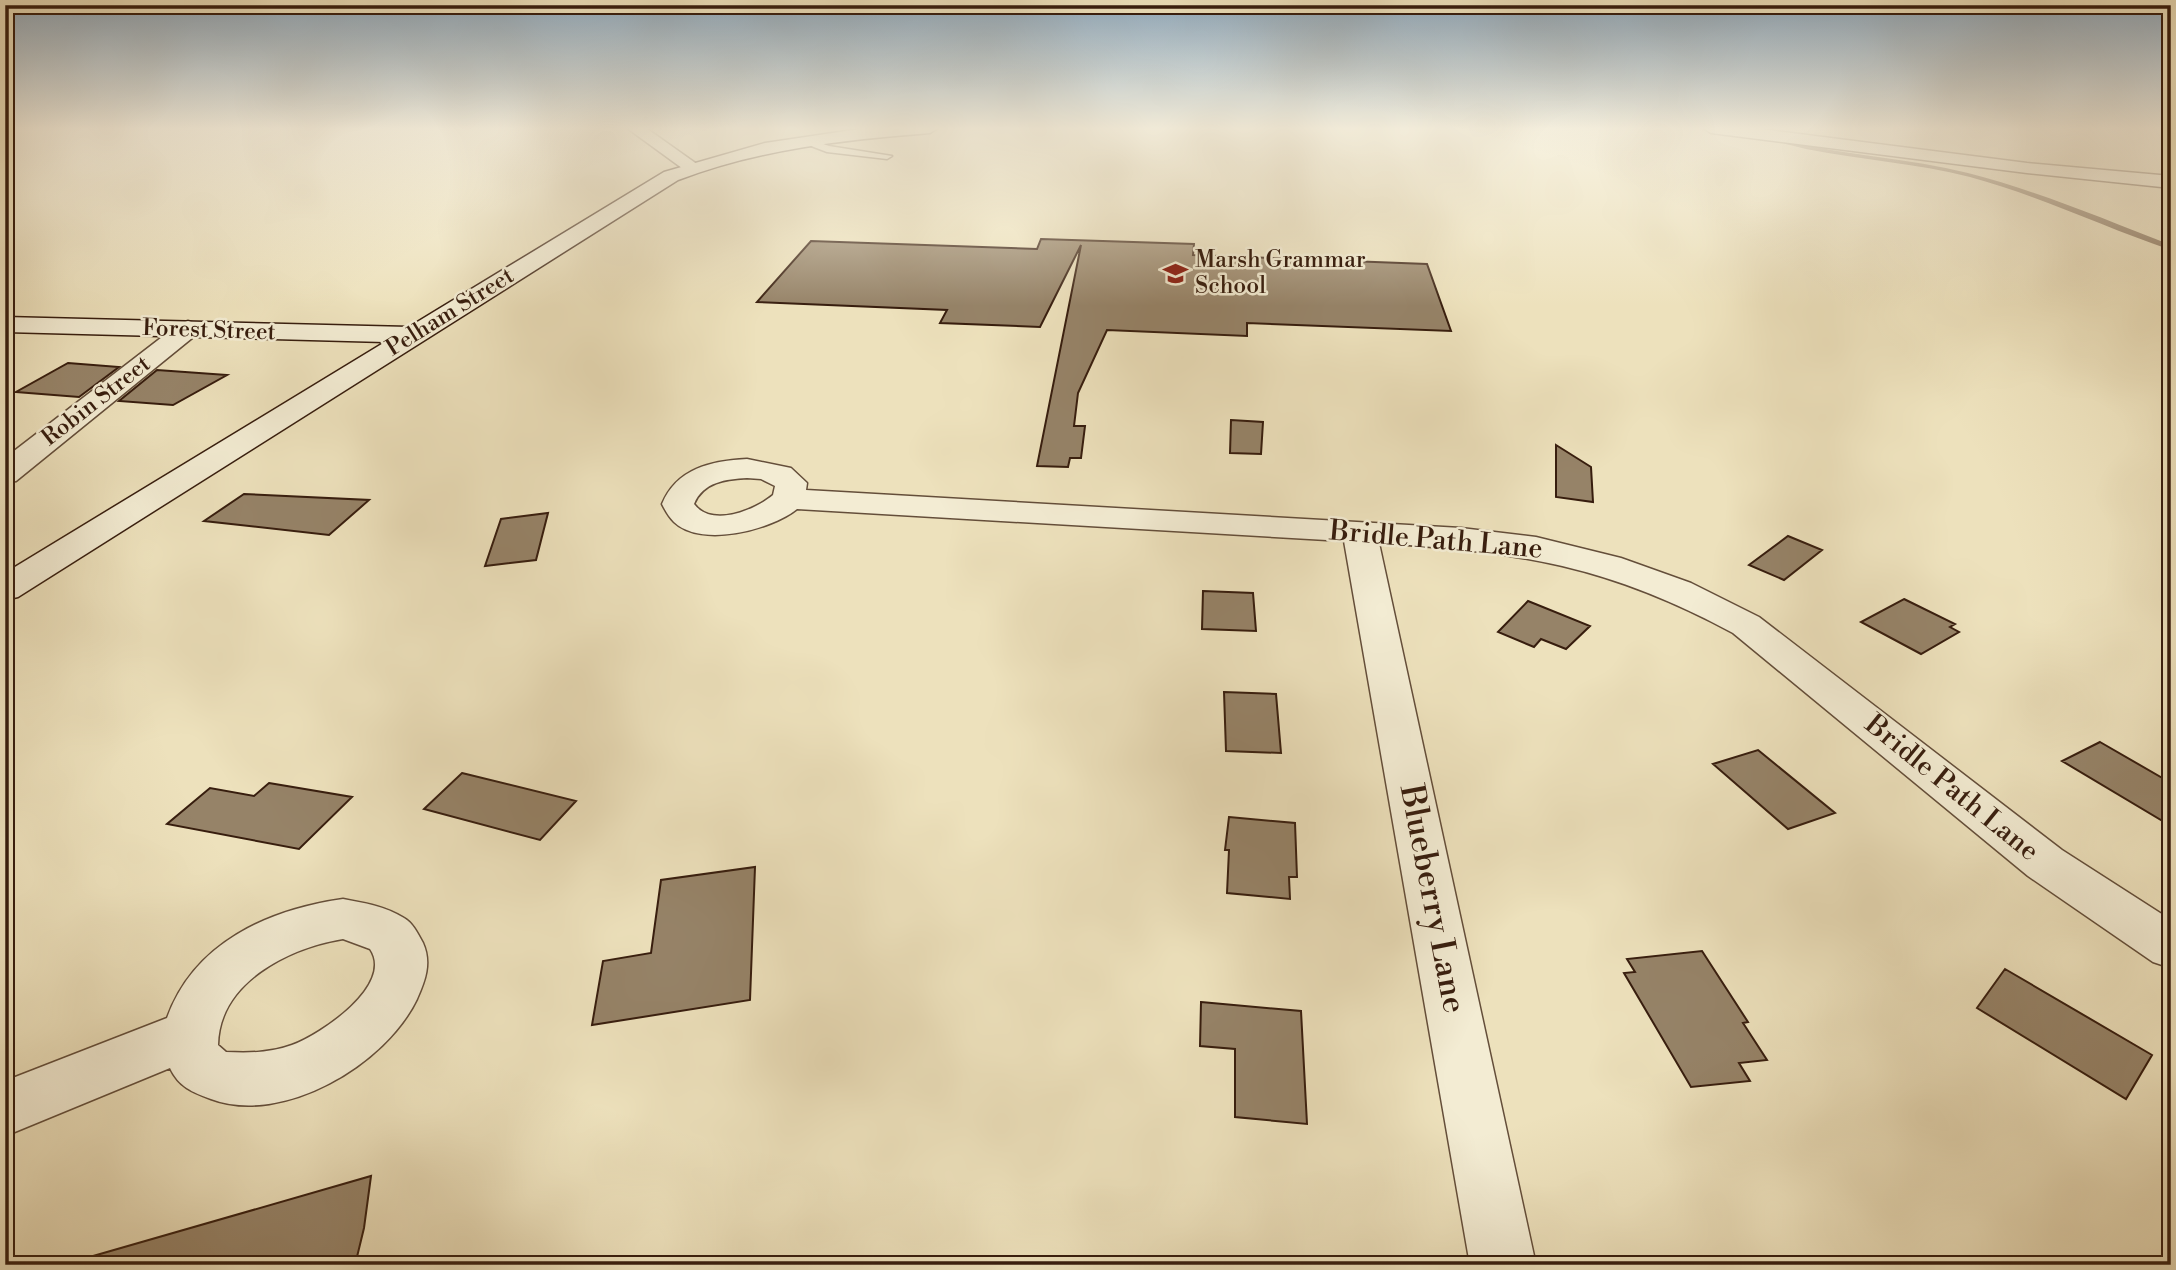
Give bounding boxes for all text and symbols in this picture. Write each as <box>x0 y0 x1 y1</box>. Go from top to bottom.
place label: Marsh Grammar School <box>1195 246 1366 300</box>
school or university icon: Marsh Grammar School <box>1161 259 1189 287</box>
street label: Pelham Street <box>381 262 519 362</box>
street label: Forest Street <box>142 314 276 346</box>
street label: Robin Street <box>36 350 156 452</box>
street label: Bridle Path Lane <box>1327 513 1544 567</box>
street label: Bridle Path Lane <box>1857 707 2046 869</box>
street label: Blueberry Lane <box>1390 780 1474 1017</box>

